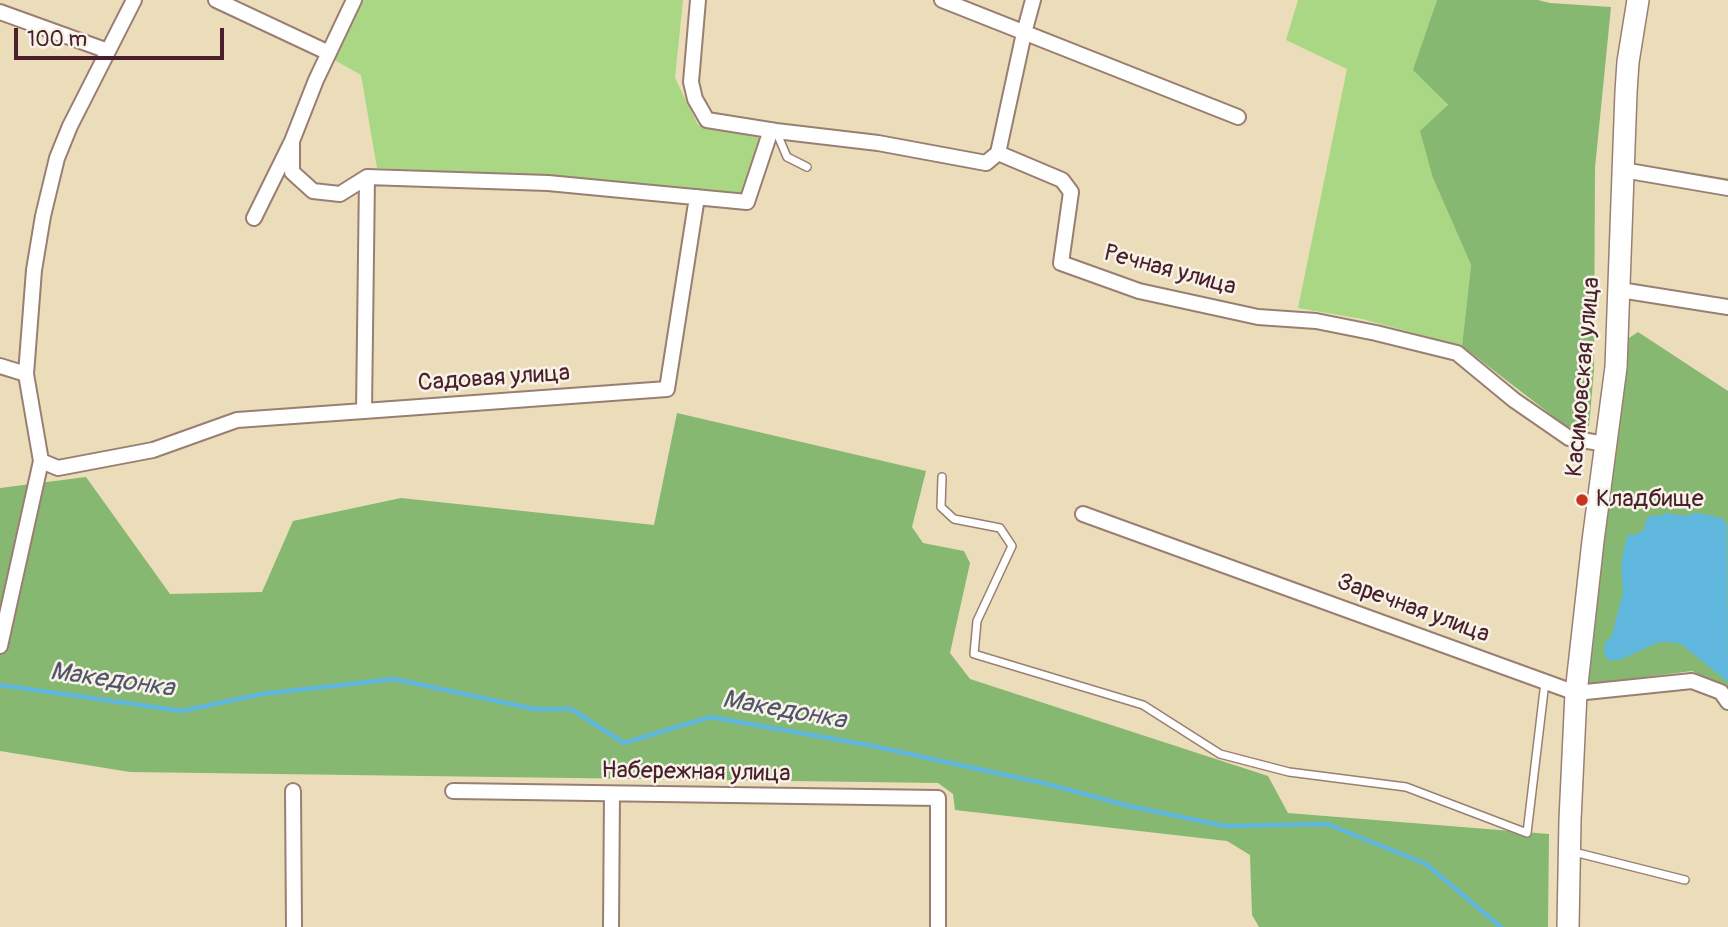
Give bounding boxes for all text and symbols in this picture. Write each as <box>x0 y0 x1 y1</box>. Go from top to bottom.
scale bar <box>18 14 228 58</box>
text: 100 m <box>27 26 87 53</box>
street label: Речная улица <box>1101 240 1239 302</box>
street label: Касимовская улица <box>1561 276 1607 478</box>
street label: Садовая улица <box>417 359 571 399</box>
place label: Кладбище <box>1596 486 1704 514</box>
marker: Кладбище <box>1574 492 1590 508</box>
street label: Заречная улица <box>1333 568 1493 650</box>
water label: Македонка <box>48 657 176 705</box>
water label: Македонка <box>720 685 848 737</box>
street label: Набережная улица <box>601 757 791 789</box>

